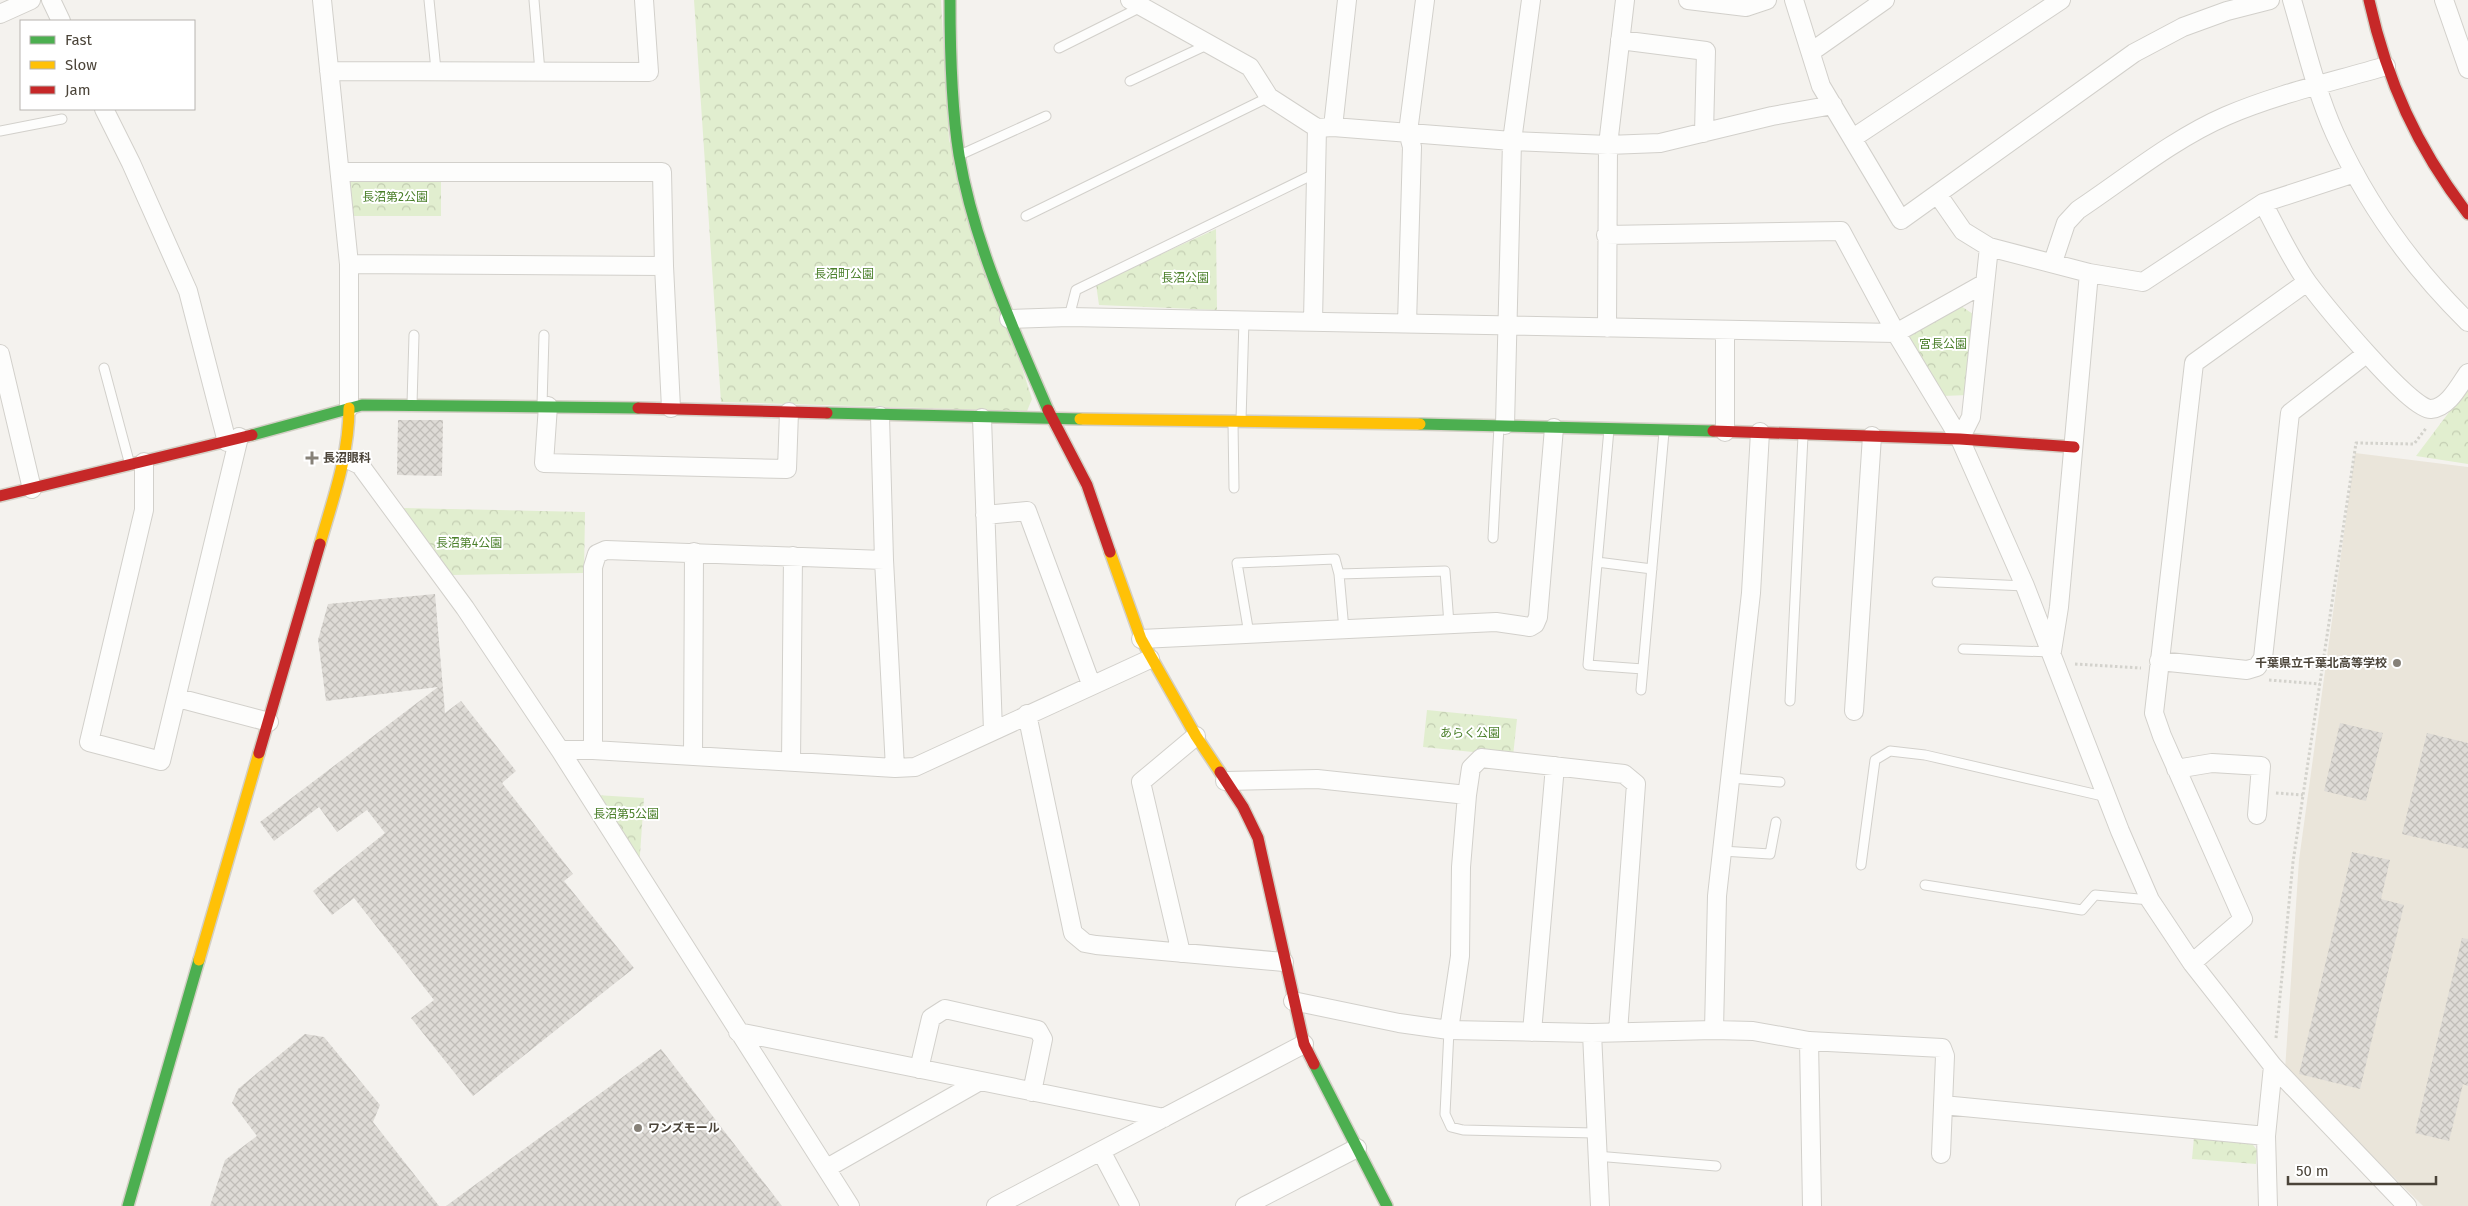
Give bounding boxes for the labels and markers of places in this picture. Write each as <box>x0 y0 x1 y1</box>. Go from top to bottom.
marker: 長沼眼科 <box>305 451 319 465</box>
place label: 長沼眼科 <box>323 451 371 465</box>
place label: 千葉県立千葉北高等学校 <box>2255 656 2387 670</box>
marker: 千葉県立千葉北高等学校 <box>2391 657 2403 669</box>
place label: ワンズモール <box>648 1121 720 1135</box>
marker: ワンズモール <box>632 1122 644 1134</box>

